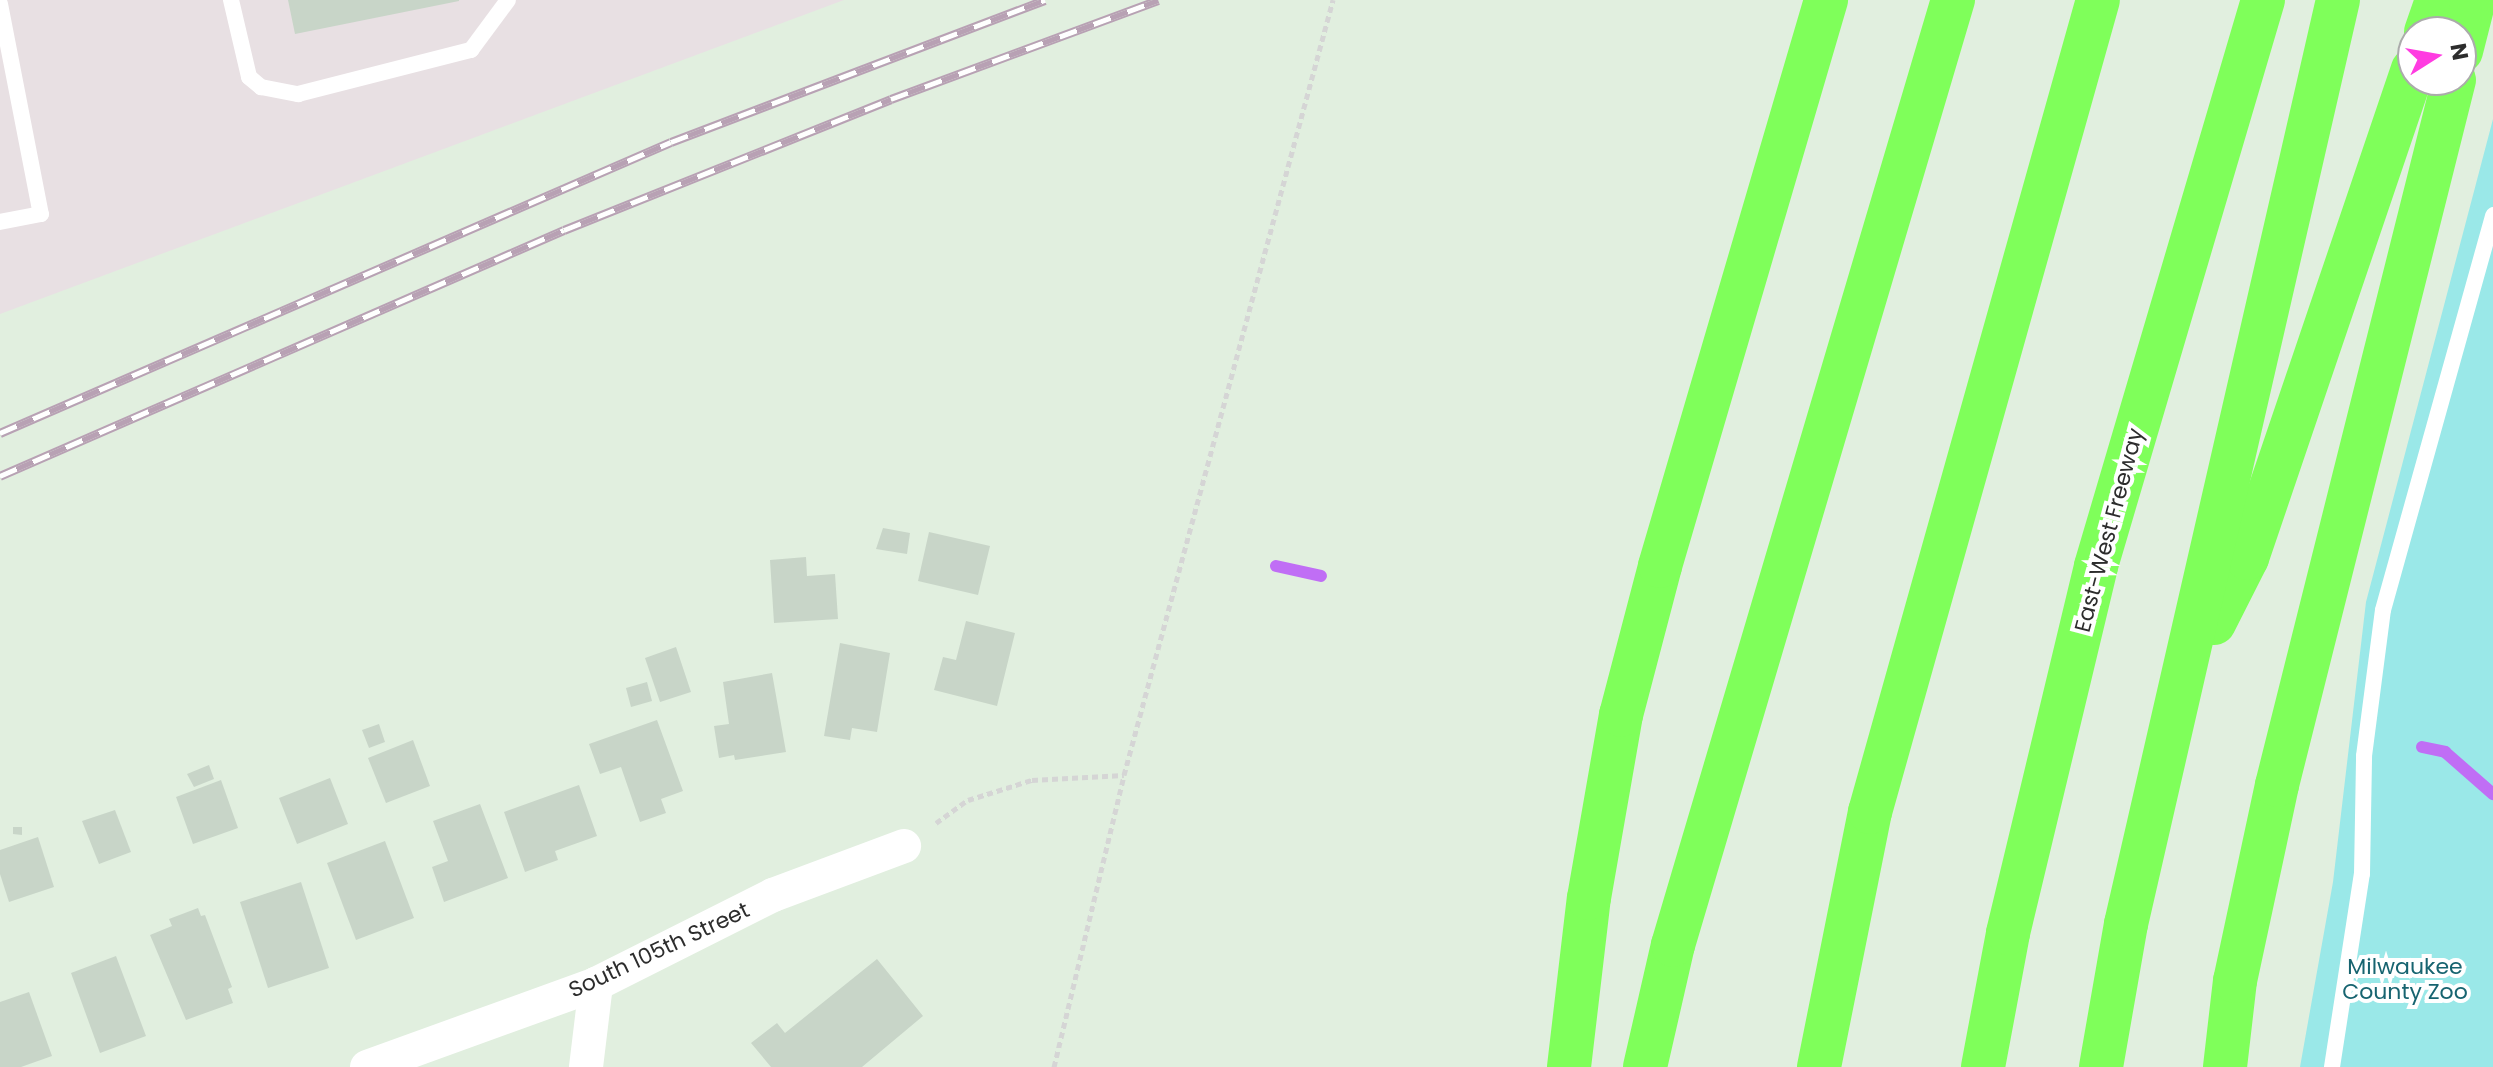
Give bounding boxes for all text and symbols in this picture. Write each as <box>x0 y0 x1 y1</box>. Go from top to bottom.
north arrow <box>2397 16 2477 96</box>
text: N <box>2442 41 2476 63</box>
street label: East-West Freeway <box>2069 425 2149 635</box>
street label: South 105th Street <box>565 897 753 1003</box>
park label: Milwaukee County Zoo <box>2342 953 2468 1004</box>

